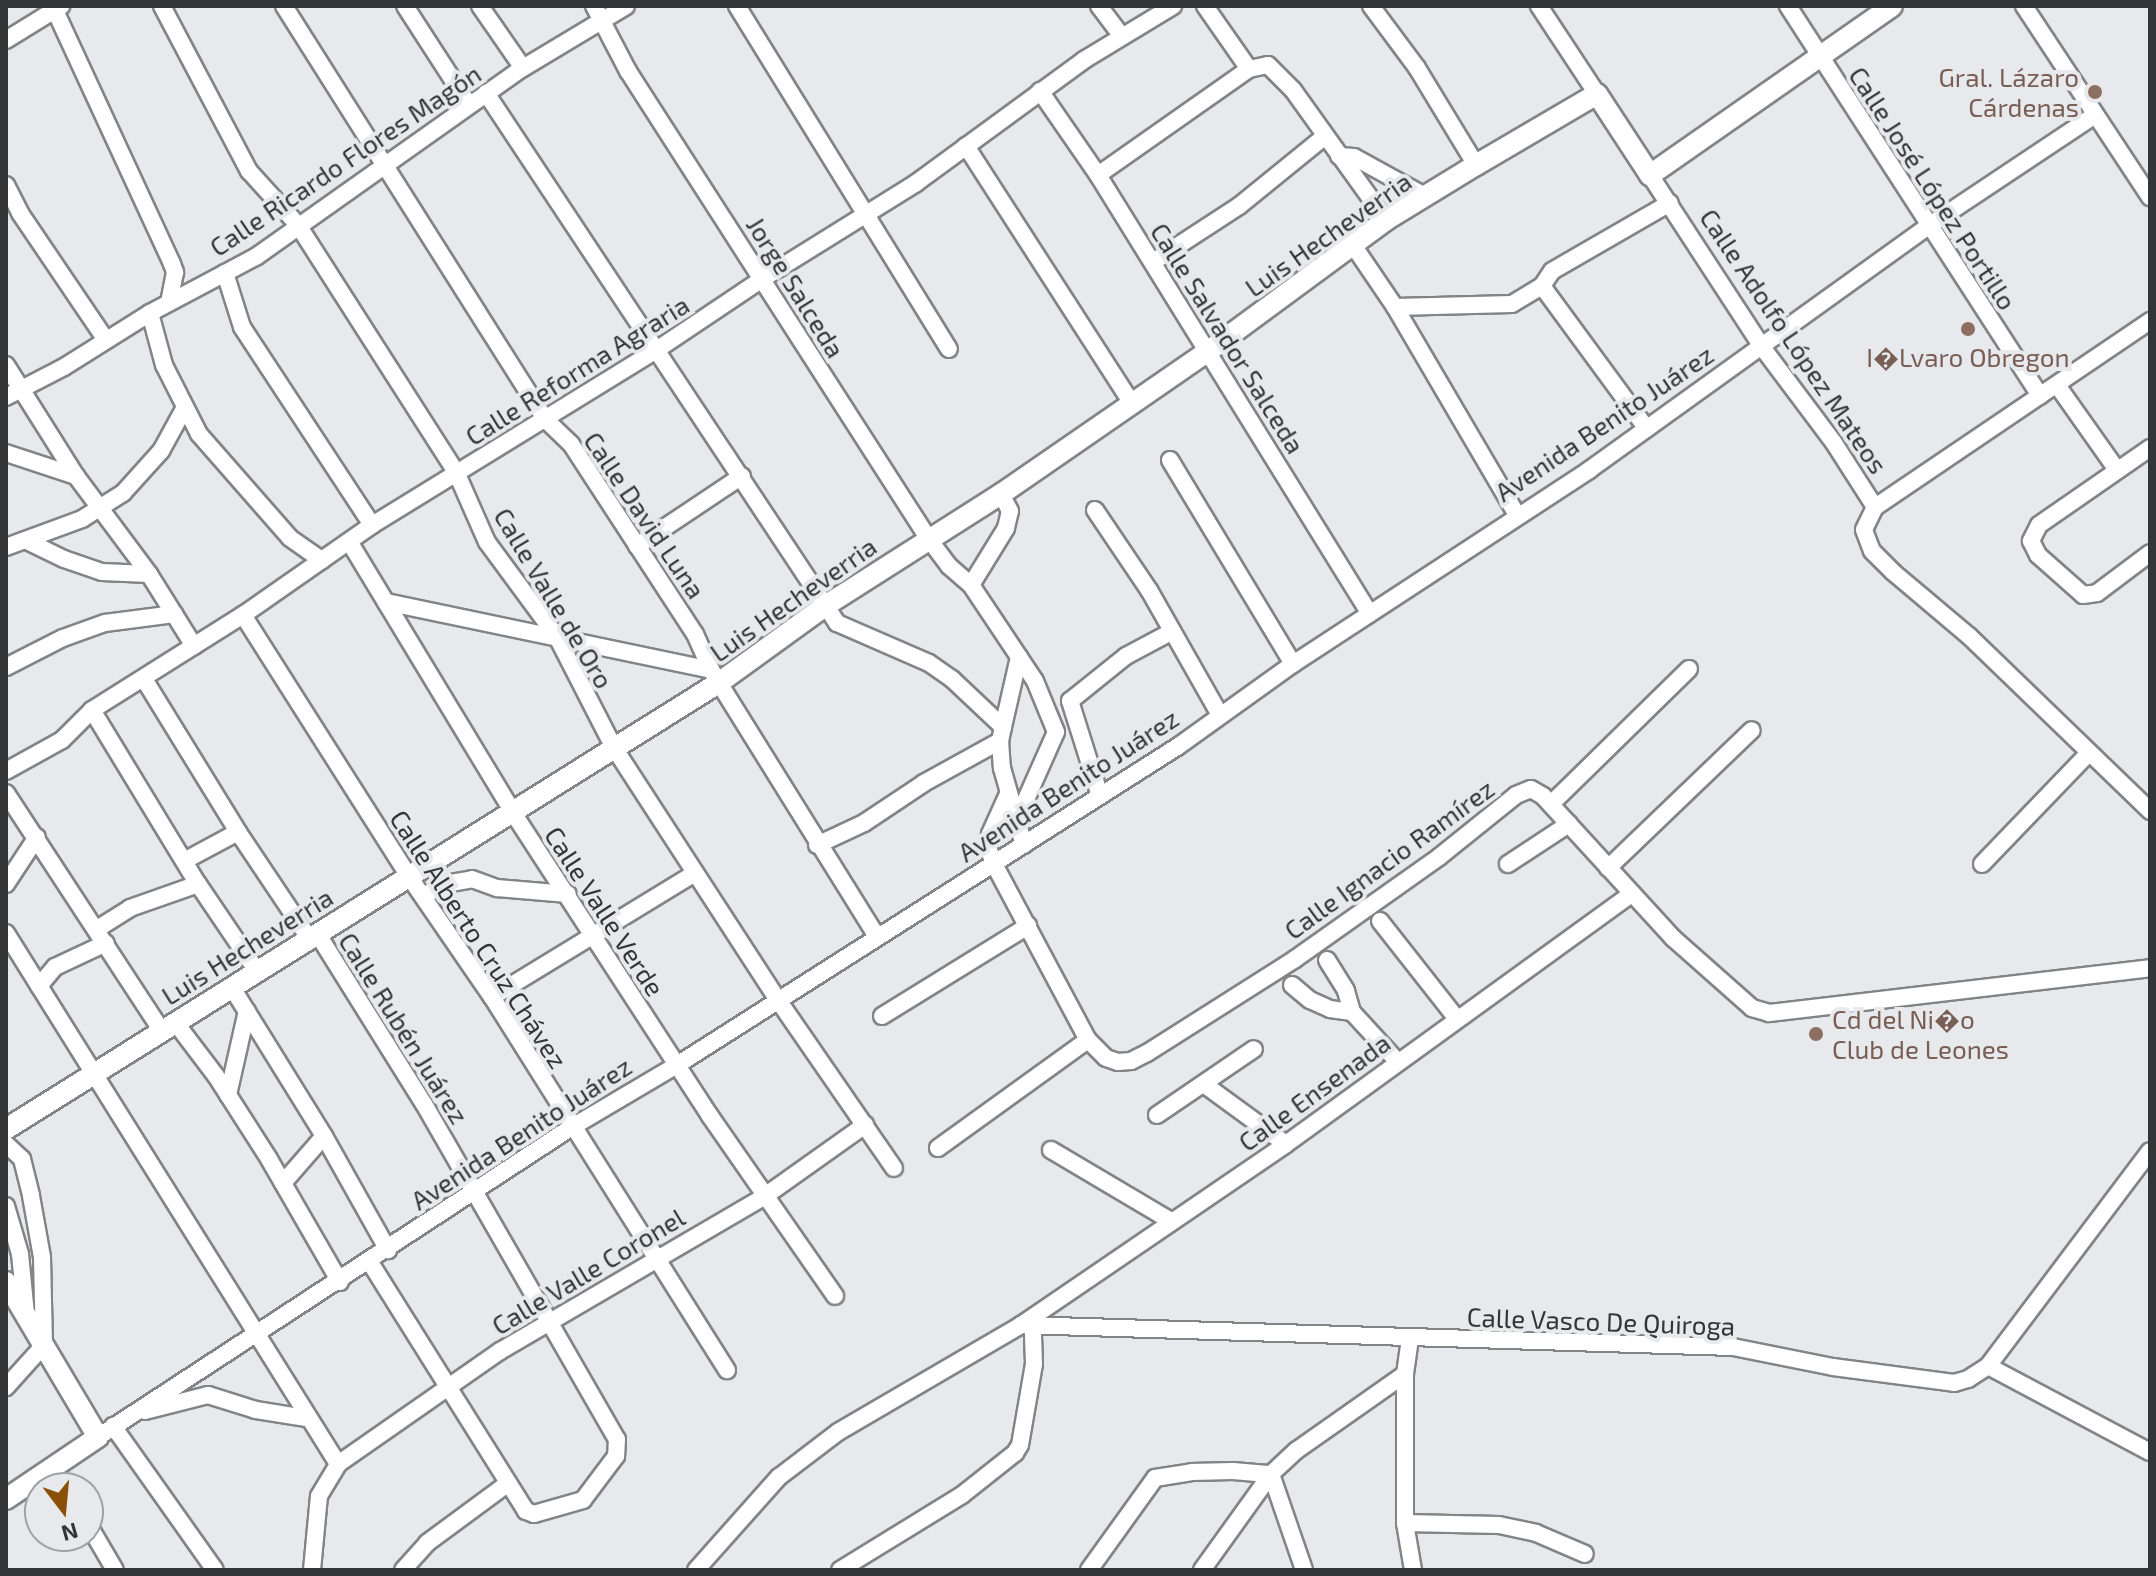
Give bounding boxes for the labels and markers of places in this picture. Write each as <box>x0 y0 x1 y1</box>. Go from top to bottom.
place label: Gral. Lázaro Cárdenas <box>1938 61 2079 122</box>
marker: Gral. Lázaro Cárdenas <box>2086 83 2104 101</box>
marker: I�Lvaro Obregon <box>1959 320 1977 338</box>
place label: I�Lvaro Obregon <box>1866 341 2070 373</box>
place label: Cd del Ni�o Club de Leones <box>1832 1003 2009 1064</box>
marker: Cd del Ni�o Club de Leones <box>1807 1025 1825 1043</box>

